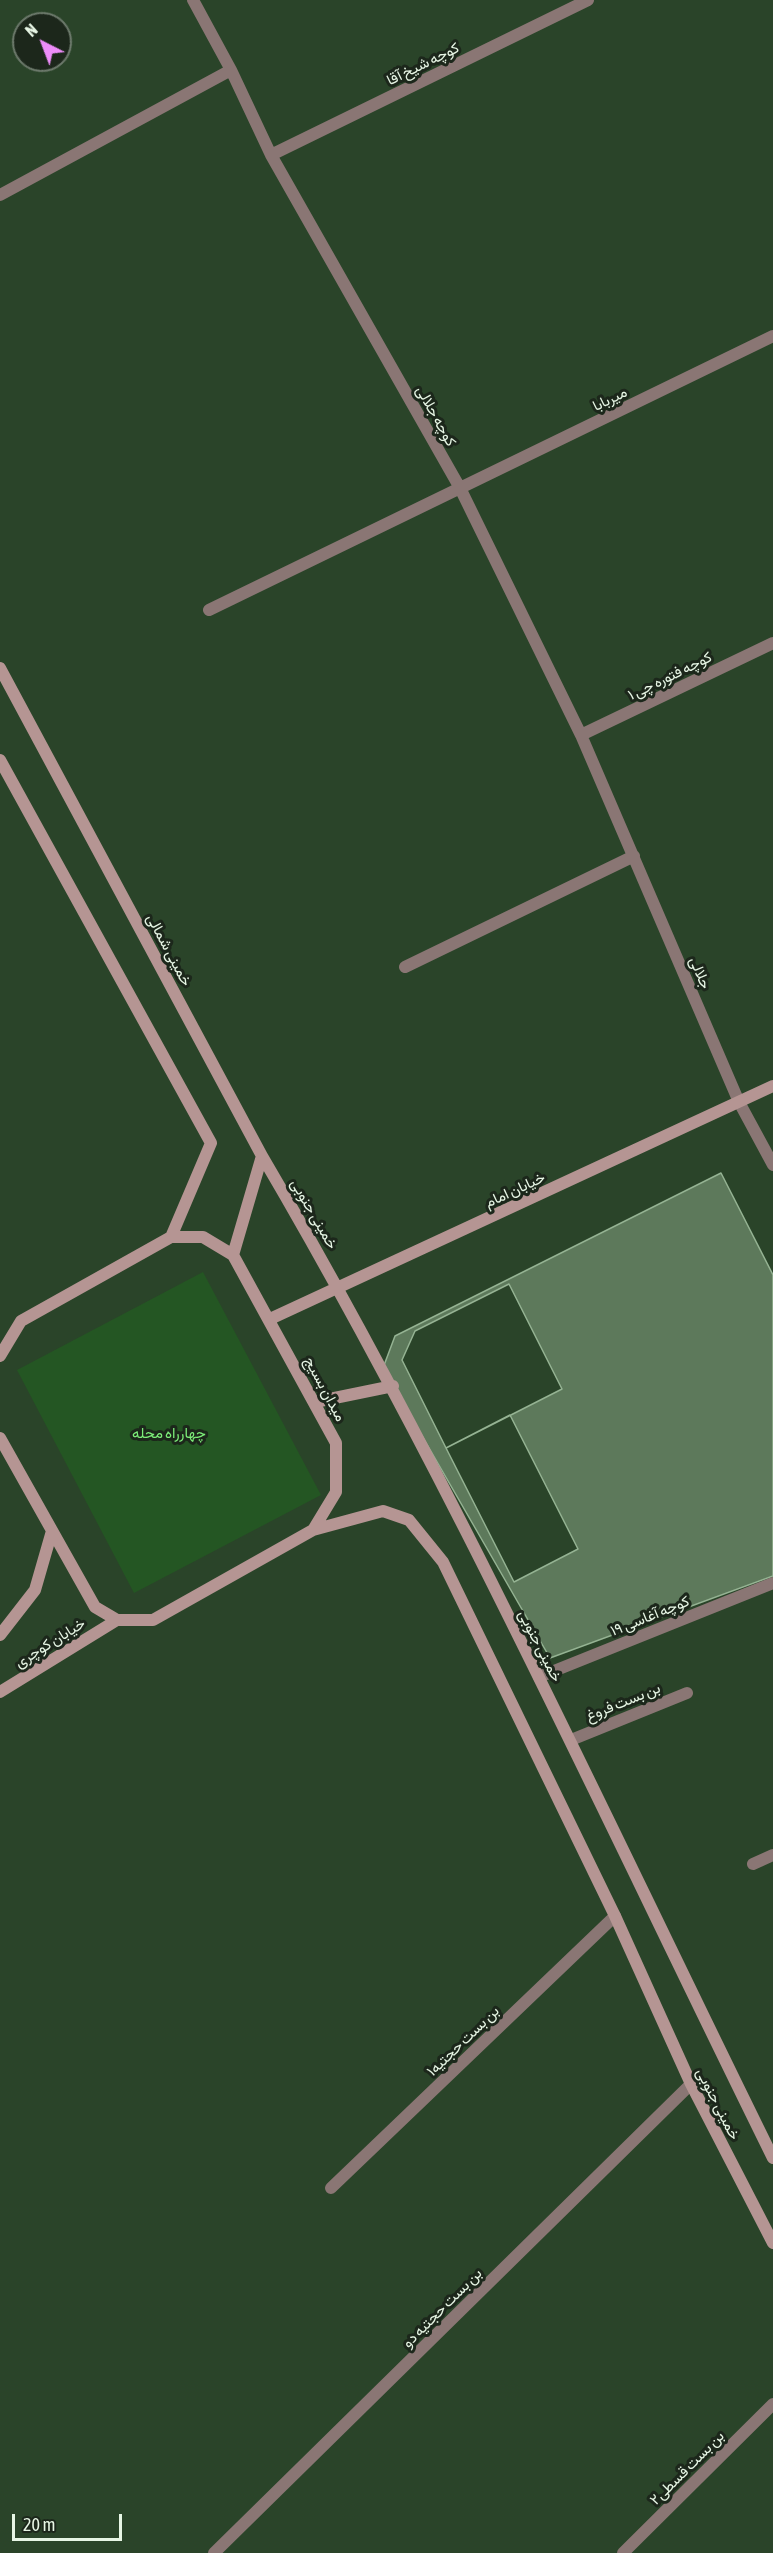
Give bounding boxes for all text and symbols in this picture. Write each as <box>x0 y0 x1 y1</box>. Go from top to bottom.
north arrow <box>12 12 72 72</box>
text: N <box>22 20 41 40</box>
street label: کوچه شیخ آقا <box>384 39 462 89</box>
street label: کوچه جلالی <box>412 383 460 449</box>
street label: میربابا <box>590 383 630 415</box>
street label: کوچه فتوره چی ۱ <box>625 648 715 704</box>
street label: خمینی شمالی <box>142 911 196 989</box>
street label: جلالی <box>685 954 715 992</box>
street label: خیابان امام <box>482 1168 548 1212</box>
street label: خمینی جنوبی <box>287 1176 341 1252</box>
street label: میدان بسیج <box>300 1354 350 1424</box>
park label: چهارراه محله <box>132 1424 206 1442</box>
street label: کوچه آغاسی ۱۹ <box>608 1592 692 1640</box>
street label: خمینی جنوبی <box>514 1607 566 1685</box>
street label: خیابان کوچری <box>11 1614 89 1672</box>
street label: بن بست فروغ <box>583 1679 663 1725</box>
street label: بن بست حجتیه۱ <box>423 2002 503 2080</box>
street label: خمینی جنوبی <box>692 2065 744 2143</box>
street label: بن بست حجتیه دو <box>398 2264 486 2352</box>
street label: بن بست قسطی۲ <box>646 2427 728 2509</box>
scale bar <box>15 2502 124 2540</box>
text: 20 m <box>23 2514 55 2535</box>

